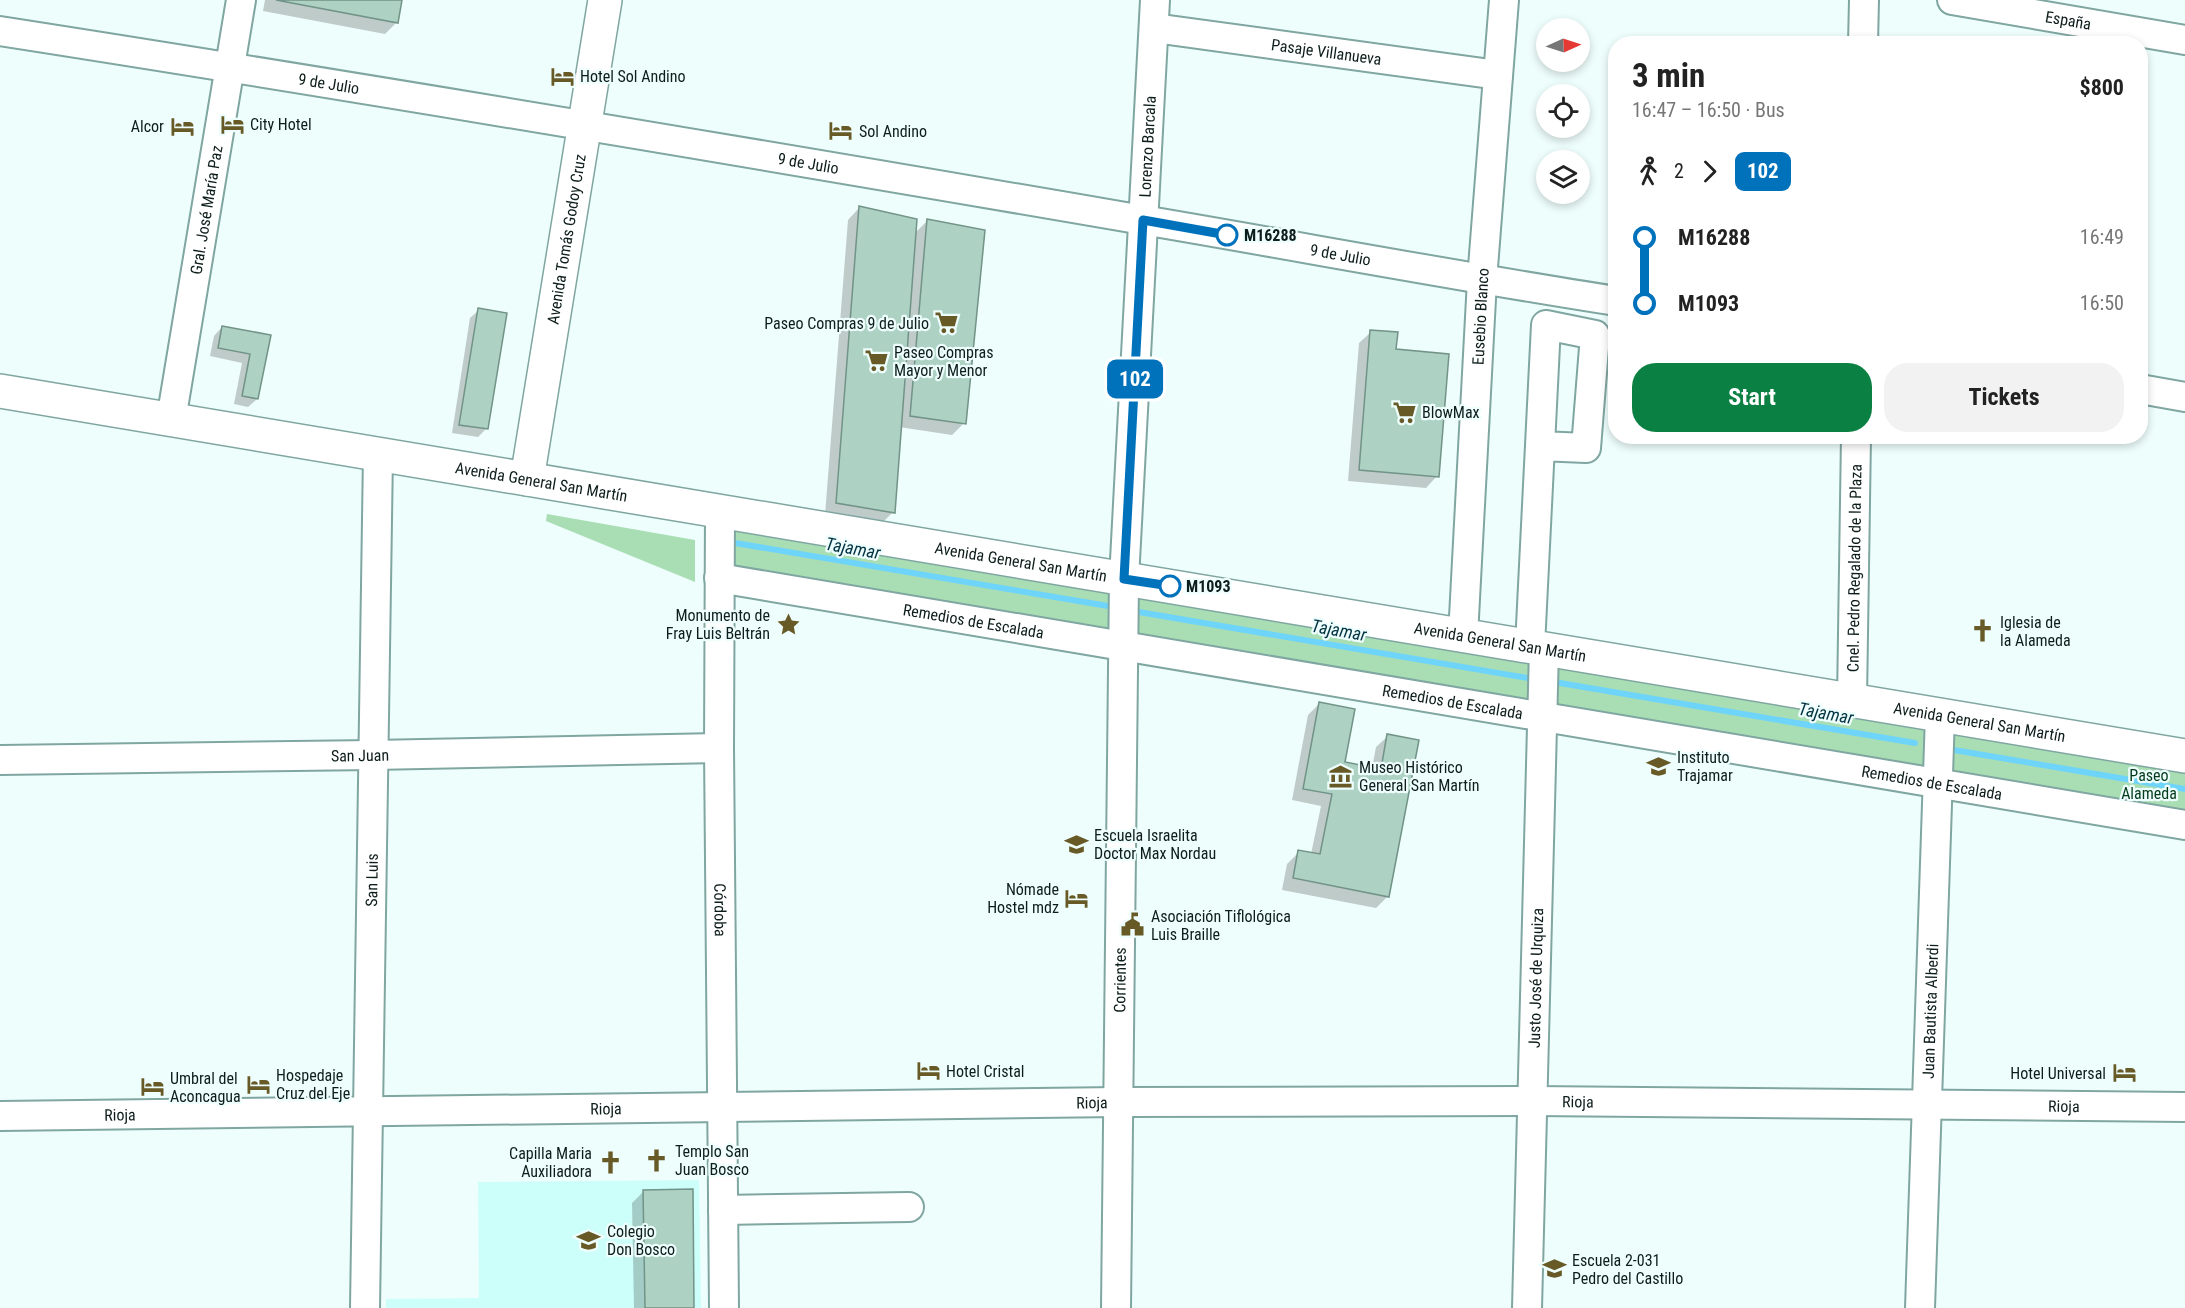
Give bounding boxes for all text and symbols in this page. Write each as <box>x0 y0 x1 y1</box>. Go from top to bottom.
street label: España <box>2044 7 2093 33</box>
north arrow <box>1536 18 1590 72</box>
map controls <box>1536 18 1590 204</box>
street label: Pasaje Villanueva <box>1270 35 1383 68</box>
text: 3 min <box>1632 56 1705 95</box>
hotel icon: Hotel Sol Andino <box>549 63 575 89</box>
place label: Hotel Sol Andino <box>580 67 686 86</box>
street label: 9 de Julio <box>297 69 361 98</box>
text: $800 <box>2080 75 2124 100</box>
button: locate <box>1536 84 1590 138</box>
street label: Lorenzo Barcala <box>1135 95 1159 198</box>
text: 16:47 – 16:50 · Bus <box>1632 98 1785 122</box>
hotel icon: City Hotel <box>219 111 245 137</box>
hotel icon: Alcor <box>169 113 195 139</box>
place label: City Hotel <box>250 115 312 134</box>
place label: Alcor <box>131 117 164 136</box>
hotel icon: Sol Andino <box>828 118 854 144</box>
place label: Sol Andino <box>859 122 927 141</box>
street label: Gral. José María Paz <box>186 144 226 276</box>
street label: 9 de Julio <box>776 148 840 177</box>
button: layers <box>1536 150 1590 204</box>
street label: Avenida Tomás Godoy Cruz <box>543 153 589 326</box>
icon: walk <box>1632 155 1665 188</box>
icon: forward <box>1693 155 1726 188</box>
text: 2 <box>1674 159 1684 183</box>
text: 102 <box>1747 159 1779 183</box>
marker: M16288 <box>1216 224 1238 246</box>
text: M16288 <box>1678 225 1750 250</box>
text: 16:49 <box>2080 225 2124 249</box>
place label: M16288 <box>1244 226 1297 245</box>
street label: 9 de Julio <box>1309 240 1372 269</box>
street label: Eusebio Blanco <box>1468 267 1492 365</box>
text: M1093 <box>1678 291 1739 316</box>
text: 16:50 <box>2080 291 2124 315</box>
supermarket icon: Paseo Compras 9 de Julio <box>934 310 960 336</box>
place label: Paseo Compras 9 de Julio <box>764 314 929 333</box>
place label: Paseo Compras Mayor y Menor <box>894 343 994 380</box>
supermarket icon: Paseo Compras Mayor y Menor <box>863 348 889 374</box>
line badge: 102 <box>1100 360 1170 398</box>
button: Start <box>1632 363 1872 432</box>
button: Tickets <box>1884 363 2124 432</box>
text: 102 <box>1119 367 1151 391</box>
supermarket icon: BlowMax <box>1391 399 1417 425</box>
place label: BlowMax <box>1422 403 1480 422</box>
street label: Avenida General San Martín <box>454 458 629 505</box>
street label: Cnel. Pedro Regalado de la Plaza <box>1843 464 1865 672</box>
water label: Tajamar <box>824 533 883 563</box>
street label: Avenida General San Martín <box>933 538 1108 585</box>
marker: M1093 <box>1159 575 1181 597</box>
place label: M1093 <box>1186 577 1230 596</box>
street label: Remedios de Escalada <box>902 600 1045 642</box>
place label: Monumento de Fray Luis Beltrán <box>666 606 770 643</box>
place icon: Monumento de Fray Luis Beltrán <box>775 611 801 637</box>
place label: Iglesia de la Alameda <box>2000 613 2071 650</box>
water label: Tajamar <box>1310 615 1369 645</box>
street label: Avenida General San Martín <box>1413 618 1588 665</box>
church icon: Iglesia de la Alameda <box>1969 618 1995 644</box>
street label: Remedios de Escalada <box>1381 680 1525 723</box>
water label: Tajamar <box>1797 698 1856 728</box>
street label: Avenida General San Martín <box>1892 698 2067 745</box>
street label: San Juan <box>331 745 389 765</box>
place label: Instituto Trajamar <box>1677 748 1733 785</box>
school or university icon: Instituto Trajamar <box>1646 753 1672 779</box>
place label: Museo Histórico General San Martín <box>1359 758 1479 795</box>
street label: Remedios de Escalada <box>1860 761 2004 804</box>
museum icon: Museo Histórico General San Martín <box>1328 763 1354 789</box>
park label: Paseo Alameda <box>2121 766 2177 803</box>
place label: Escuela Israelita Doctor Max Nordau <box>1094 826 1216 863</box>
school or university icon: Escuela Israelita Doctor Max Nordau <box>1063 831 1089 857</box>
street label: San Luis <box>362 853 381 907</box>
place label: Nómade Hostel mdz <box>987 880 1059 917</box>
street label: Córdoba <box>711 883 730 937</box>
hotel icon: Nómade Hostel mdz <box>1064 885 1090 911</box>
place label: Asociación Tiflológica Luis Braille <box>1151 907 1291 944</box>
street label: Justo José de Urquiza <box>1524 908 1547 1048</box>
public building icon: Asociación Tiflológica Luis Braille <box>1120 912 1146 938</box>
street label: Juan Bautista Alberdi <box>1918 943 1942 1079</box>
street label: Corrientes <box>1110 947 1129 1013</box>
hotel icon: Hotel Cristal <box>915 1058 941 1084</box>
hotel icon: Hotel Universal <box>2111 1060 2137 1086</box>
place label: Hotel Cristal <box>946 1062 1025 1081</box>
place label: Hotel Universal <box>2010 1064 2106 1083</box>
place label: Hospedaje Cruz del Eje <box>276 1066 350 1103</box>
place label: Umbral del Aconcagua <box>170 1069 241 1106</box>
hotel icon: Hospedaje Cruz del Eje <box>245 1071 271 1097</box>
hotel icon: Umbral del Aconcagua <box>139 1074 165 1100</box>
street label: Rioja <box>1562 1092 1594 1111</box>
street label: Rioja <box>1076 1093 1108 1112</box>
street label: Rioja <box>2048 1096 2080 1116</box>
street label: Rioja <box>590 1099 622 1118</box>
street label: Rioja <box>104 1105 136 1124</box>
place label: Templo San Juan Bosco <box>675 1142 749 1179</box>
place label: Capilla Maria Auxiliadora <box>509 1144 592 1181</box>
church icon: Templo San Juan Bosco <box>644 1147 670 1173</box>
church icon: Capilla Maria Auxiliadora <box>597 1149 623 1175</box>
place label: Colegio Don Bosco <box>607 1222 675 1259</box>
school or university icon: Colegio Don Bosco <box>576 1227 602 1253</box>
place label: Escuela 2-031 Pedro del Castillo <box>1572 1251 1683 1288</box>
school or university icon: Escuela 2-031 Pedro del Castillo <box>1541 1256 1567 1282</box>

